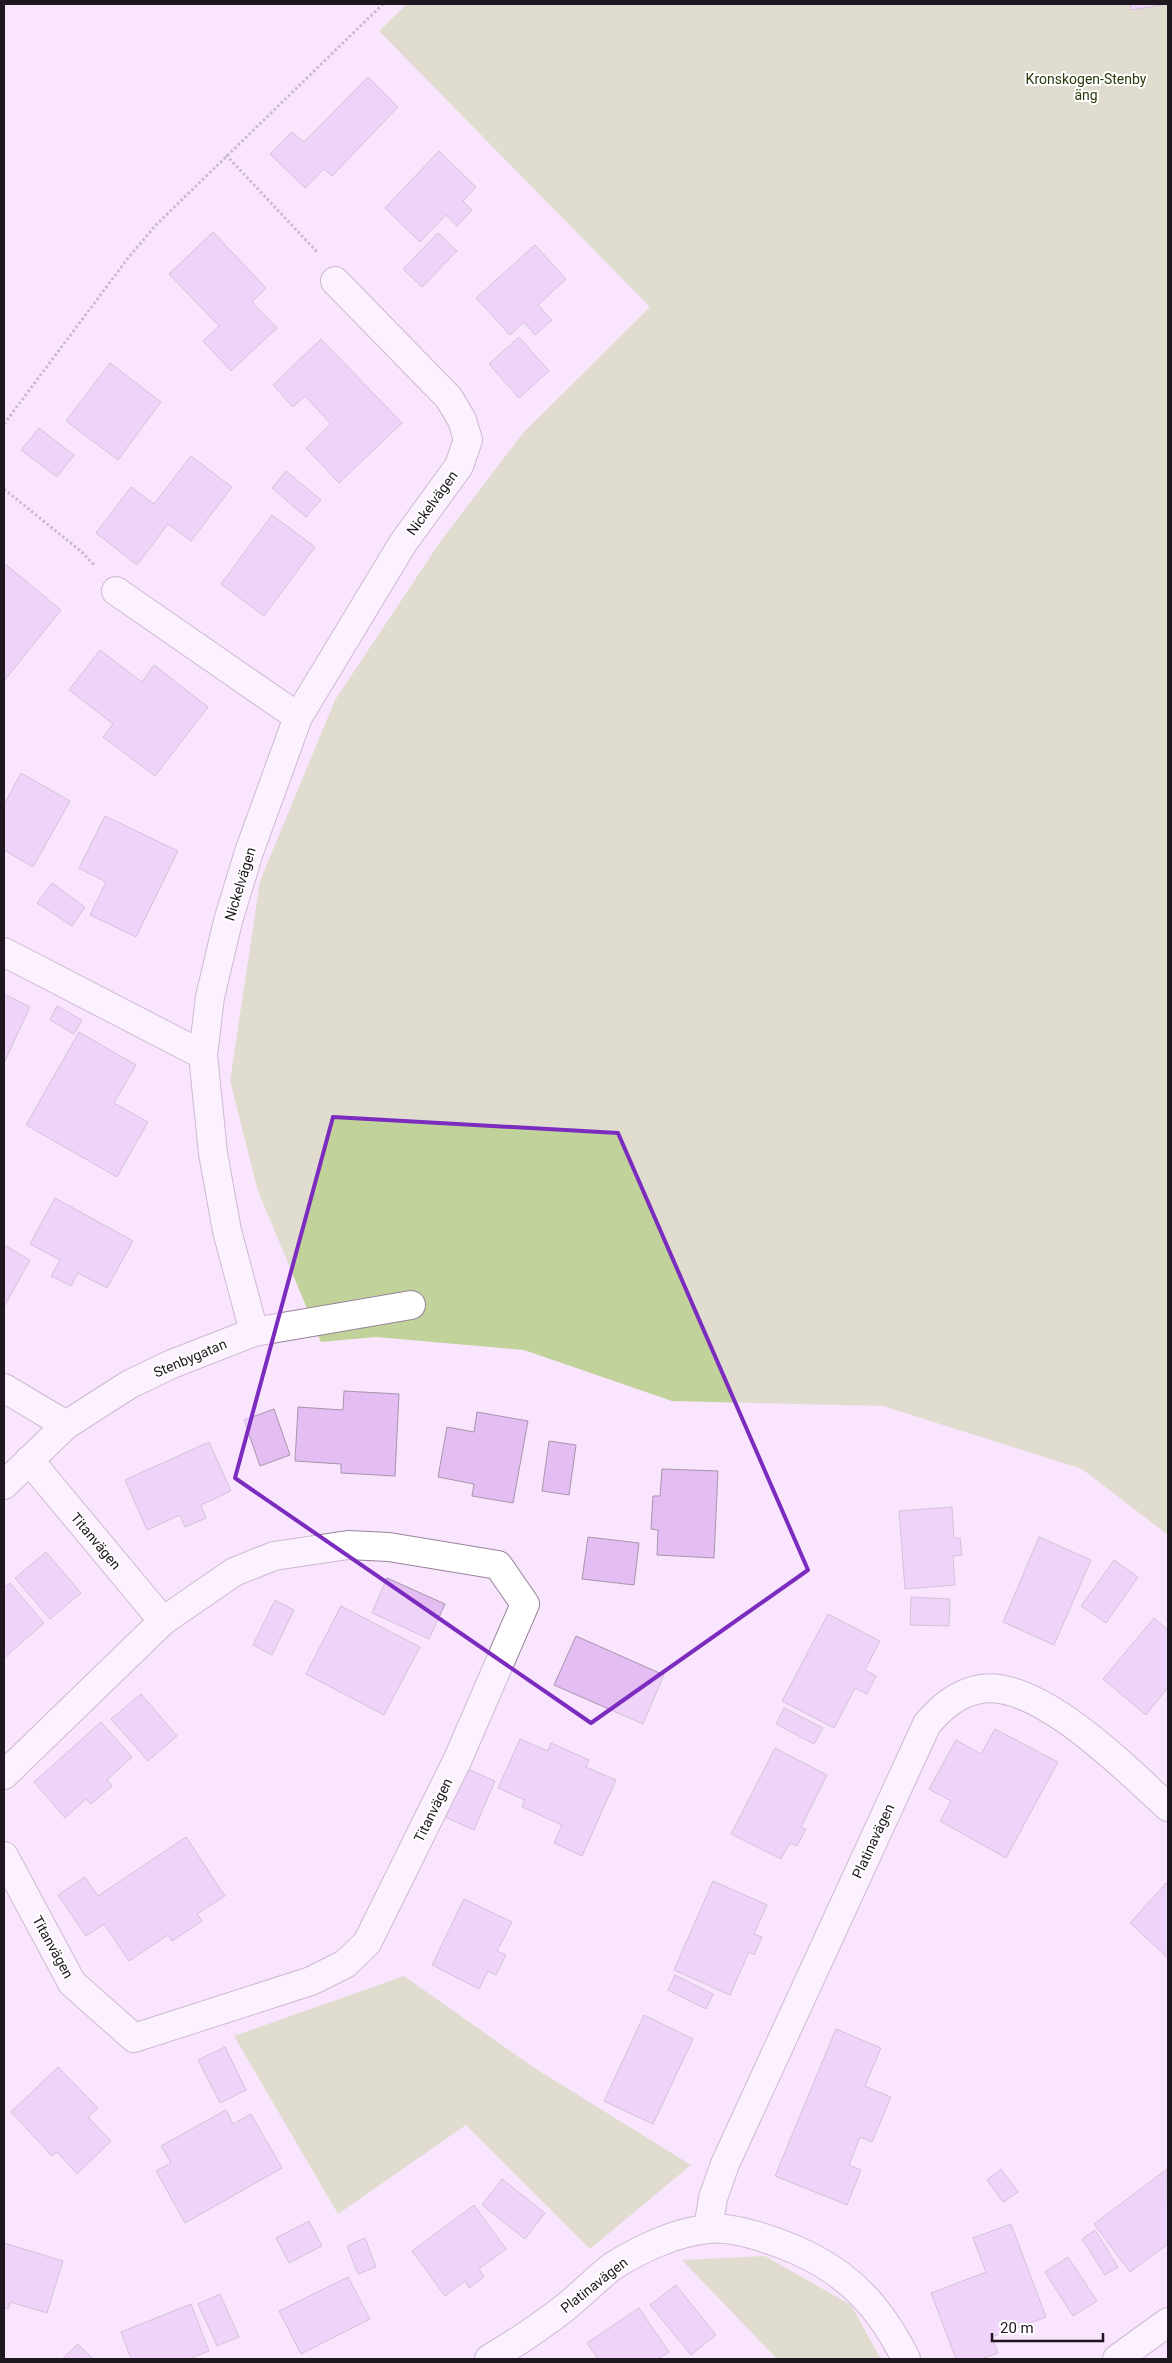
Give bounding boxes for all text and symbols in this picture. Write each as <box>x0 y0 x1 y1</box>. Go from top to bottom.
park label: Kronskogen-Stenby äng <box>1026 71 1147 103</box>
street label: Nickelvägen <box>403 468 461 538</box>
street label: Nickelvägen <box>221 845 259 923</box>
street label: Stenbygatan <box>151 1335 229 1381</box>
street label: Titanvägen <box>68 1509 124 1573</box>
street label: Titanvägen <box>411 1775 455 1845</box>
street label: Platinavägen <box>849 1801 897 1881</box>
street label: Titanvägen <box>29 1913 77 1981</box>
street label: Platinavägen <box>557 2254 631 2316</box>
scale bar <box>992 2310 1103 2342</box>
text: 20 m <box>1000 2319 1034 2337</box>

